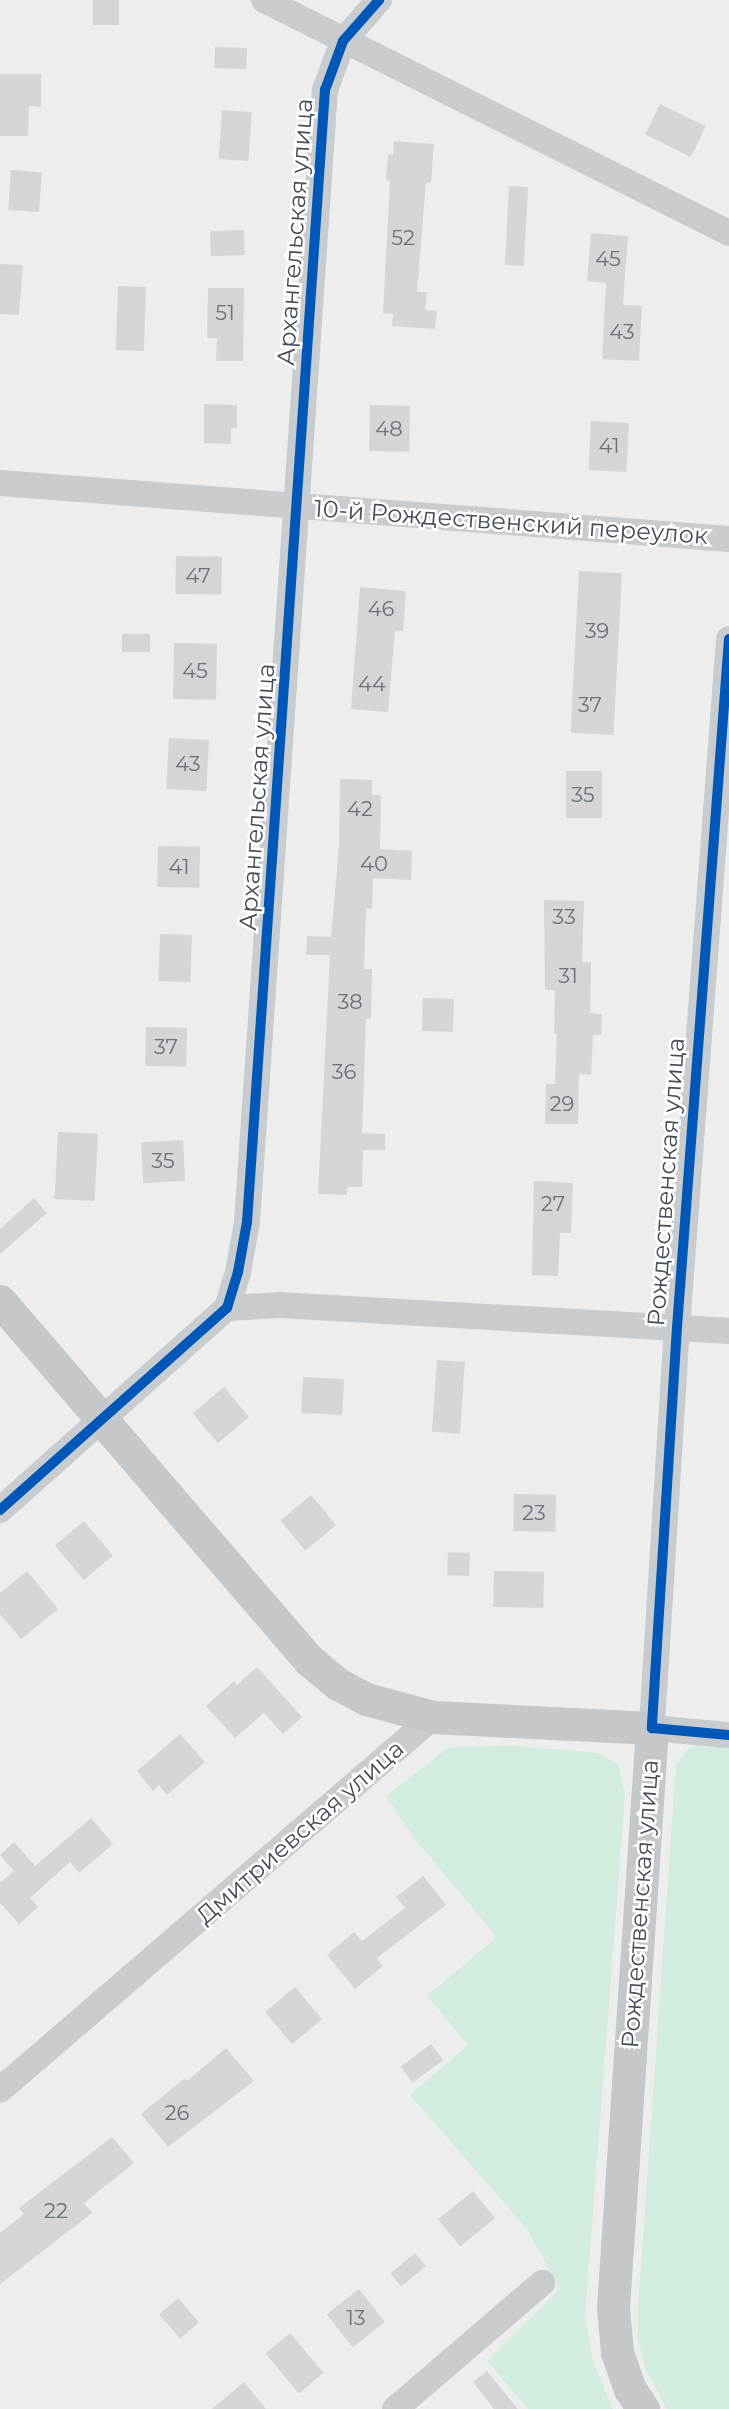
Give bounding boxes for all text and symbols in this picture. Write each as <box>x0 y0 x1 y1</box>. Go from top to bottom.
street label: Архангельская улица <box>271 98 319 366</box>
house number: 52 <box>391 225 415 251</box>
house number: 45 <box>595 246 621 272</box>
house number: 51 <box>215 300 235 326</box>
house number: 43 <box>609 319 635 345</box>
house number: 48 <box>375 416 403 442</box>
house number: 41 <box>599 433 619 459</box>
street label: 10-й Рождественский переулок <box>313 494 709 550</box>
house number: 47 <box>185 563 211 589</box>
house number: 46 <box>368 596 394 622</box>
house number: 39 <box>585 618 609 644</box>
house number: 45 <box>182 658 208 684</box>
street label: Архангельская улица <box>233 663 281 931</box>
house number: 44 <box>358 671 386 697</box>
house number: 37 <box>578 692 602 718</box>
house number: 43 <box>175 751 201 777</box>
house number: 35 <box>571 782 595 808</box>
house number: 42 <box>347 796 373 822</box>
house number: 40 <box>360 851 388 877</box>
house number: 41 <box>169 854 189 880</box>
house number: 33 <box>552 904 576 930</box>
house number: 31 <box>558 963 578 989</box>
house number: 38 <box>337 989 363 1015</box>
house number: 37 <box>154 1034 178 1060</box>
street label: Рождественская улица <box>642 1037 690 1327</box>
house number: 36 <box>332 1059 356 1085</box>
house number: 29 <box>550 1091 574 1117</box>
house number: 35 <box>151 1148 175 1174</box>
house number: 27 <box>541 1191 565 1217</box>
house number: 23 <box>522 1500 546 1526</box>
street label: Дмитриевская улица <box>190 1734 410 1930</box>
street label: Рождественская улица <box>616 1759 664 2049</box>
house number: 26 <box>165 2100 189 2126</box>
house number: 22 <box>44 2198 68 2224</box>
house number: 13 <box>346 2305 366 2331</box>

